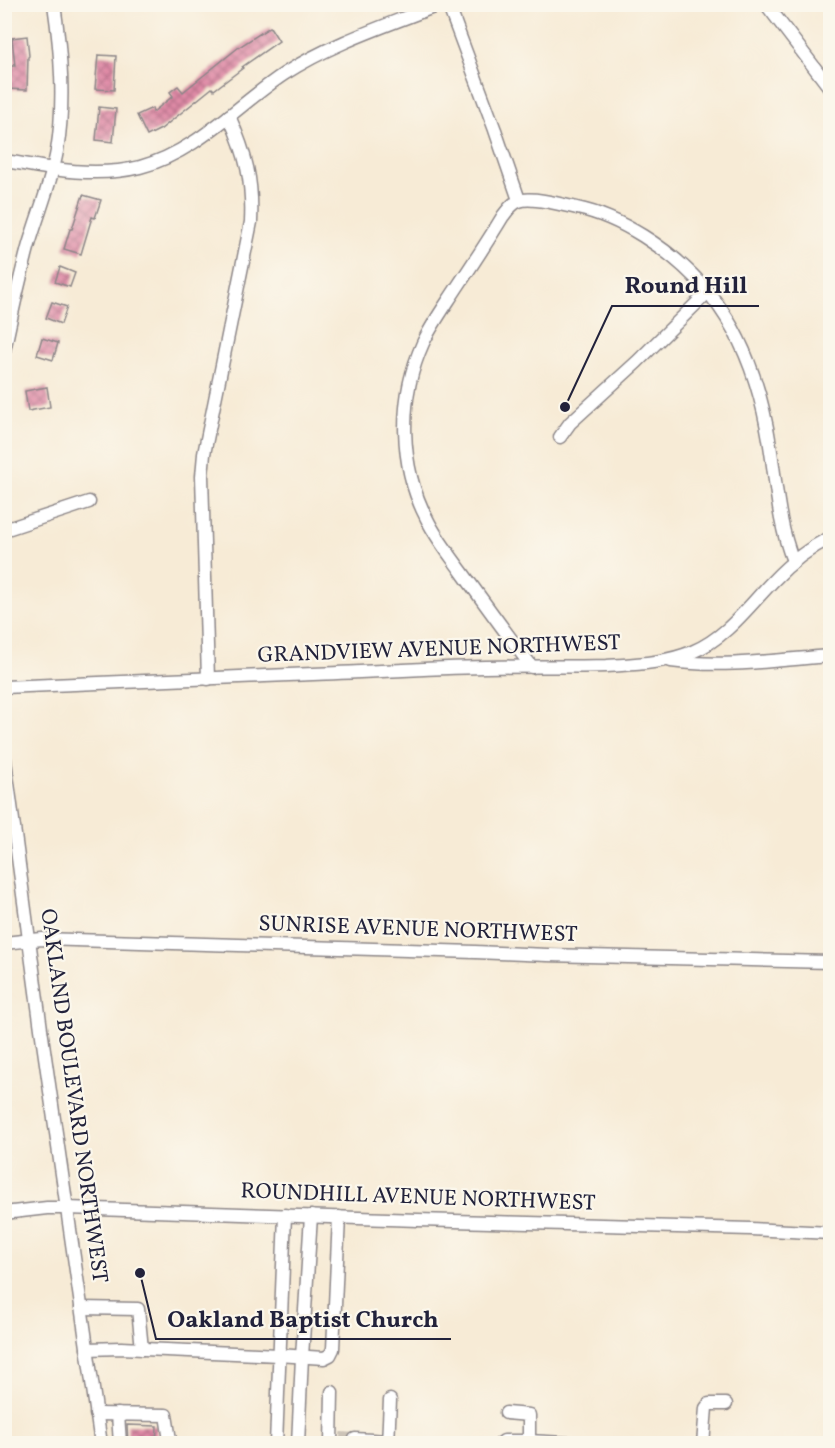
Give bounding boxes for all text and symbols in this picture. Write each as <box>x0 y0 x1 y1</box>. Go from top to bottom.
callout: Round Hill <box>612 264 759 306</box>
text: Round Hill <box>624 270 748 304</box>
street label: GRANDVIEW AVENUE NORTHWEST <box>257 628 621 672</box>
street label: OAKLAND BOULEVARD NORTHWEST <box>31 907 115 1285</box>
street label: SUNRISE AVENUE NORTHWEST <box>258 909 578 951</box>
street label: ROUNDHILL AVENUE NORTHWEST <box>240 1176 596 1220</box>
callout: Oakland Baptist Church <box>156 1297 451 1339</box>
text: Oakland Baptist Church <box>167 1304 439 1338</box>

